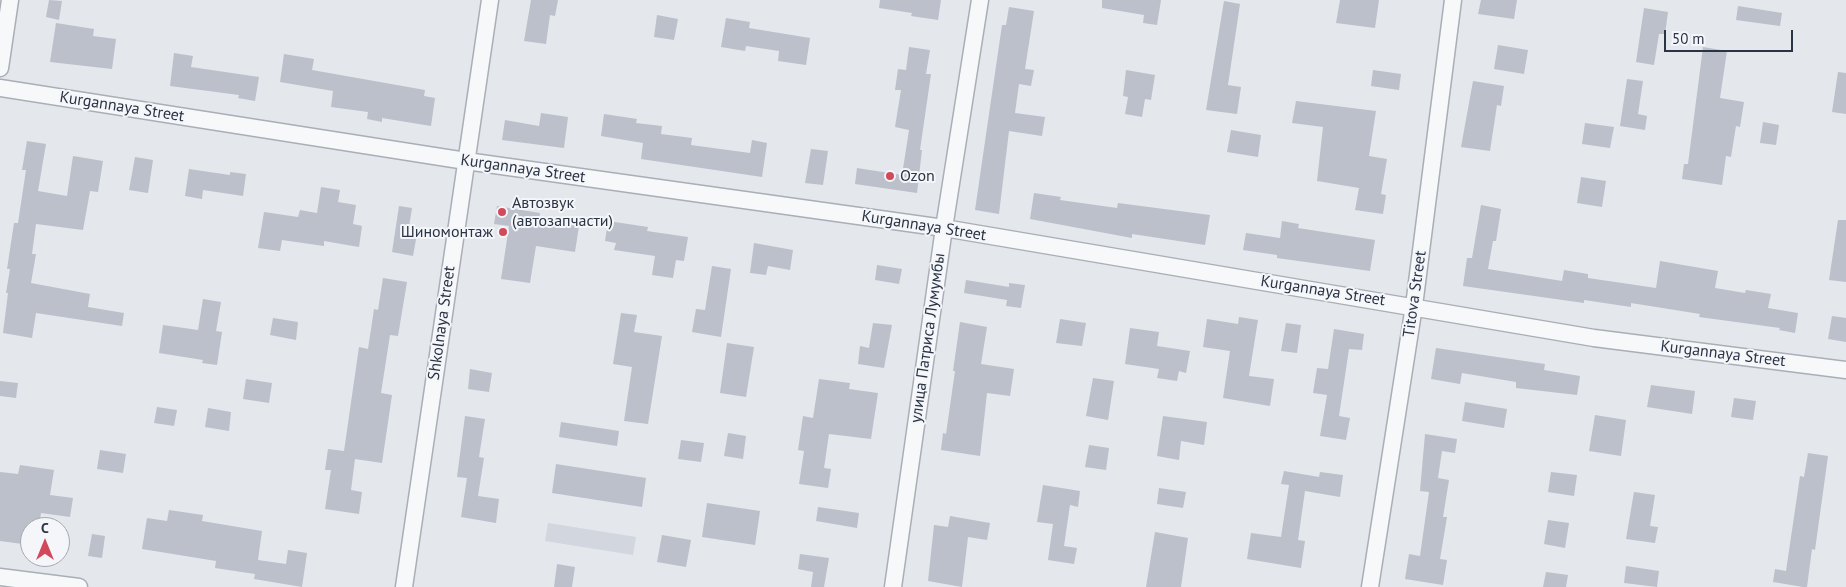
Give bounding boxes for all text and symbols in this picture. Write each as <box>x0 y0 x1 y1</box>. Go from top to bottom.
scale bar <box>1666 20 1795 52</box>
text: 50 m <box>1672 29 1705 48</box>
street label: Kurgannaya Street <box>58 88 186 126</box>
street label: Kurgannaya Street <box>459 151 587 187</box>
place label: Ozon <box>900 166 935 186</box>
marker: Ozon <box>884 170 896 182</box>
place label: Автозвук (автозапчасти) <box>512 193 613 231</box>
marker: Автозвук (автозапчасти) <box>496 206 508 218</box>
street label: Kurgannaya Street <box>860 207 988 245</box>
place label: Шиномонтаж <box>401 222 493 242</box>
marker: Шиномонтаж <box>497 226 509 238</box>
street label: Titova Street <box>1399 249 1431 339</box>
street label: улица Патриса Лумумбы <box>907 252 949 424</box>
street label: Shkolnaya Street <box>424 265 460 381</box>
street label: Kurgannaya Street <box>1259 272 1387 310</box>
street label: Kurgannaya Street <box>1659 337 1787 371</box>
north arrow <box>20 517 70 567</box>
text: С <box>41 519 49 537</box>

